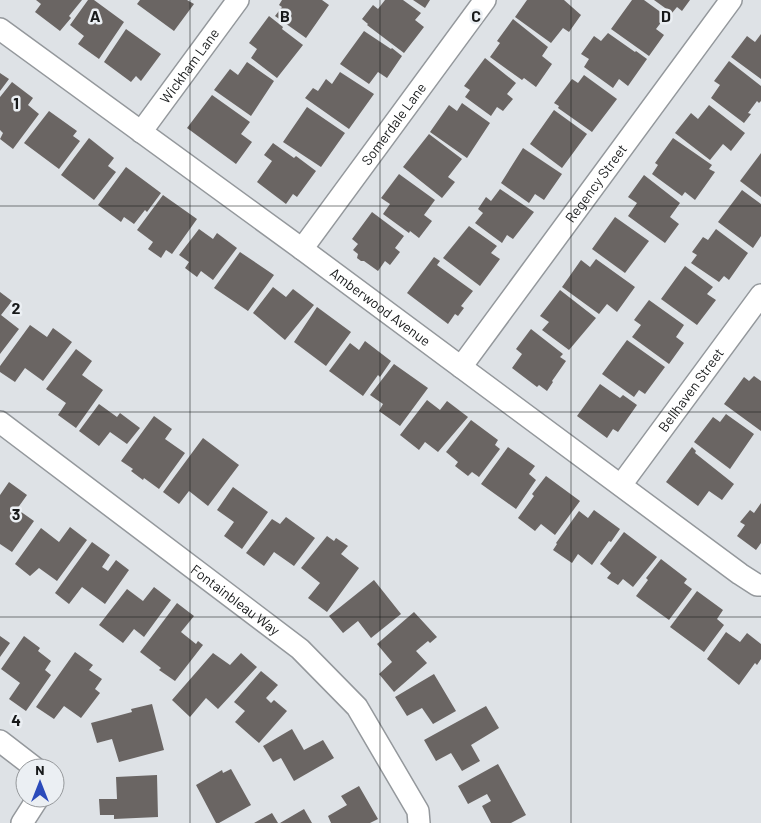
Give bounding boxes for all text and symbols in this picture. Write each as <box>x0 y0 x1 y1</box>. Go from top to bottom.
text: A <box>90 6 101 25</box>
text: B <box>280 6 290 25</box>
text: C <box>471 6 481 25</box>
text: D <box>661 6 671 25</box>
street label: Wickham Lane <box>156 25 222 107</box>
street label: Somerdale Lane <box>357 79 429 168</box>
text: 1 <box>13 93 19 112</box>
street label: Regency Street <box>561 140 630 226</box>
street label: Amberwood Avenue <box>327 264 434 349</box>
text: 2 <box>12 298 21 317</box>
street label: Bellhaven Street <box>654 344 727 435</box>
text: 3 <box>12 504 20 523</box>
street label: Fontainbleau Way <box>188 561 284 639</box>
text: 4 <box>11 710 21 729</box>
north arrow <box>15 758 65 808</box>
text: N <box>35 761 45 778</box>

